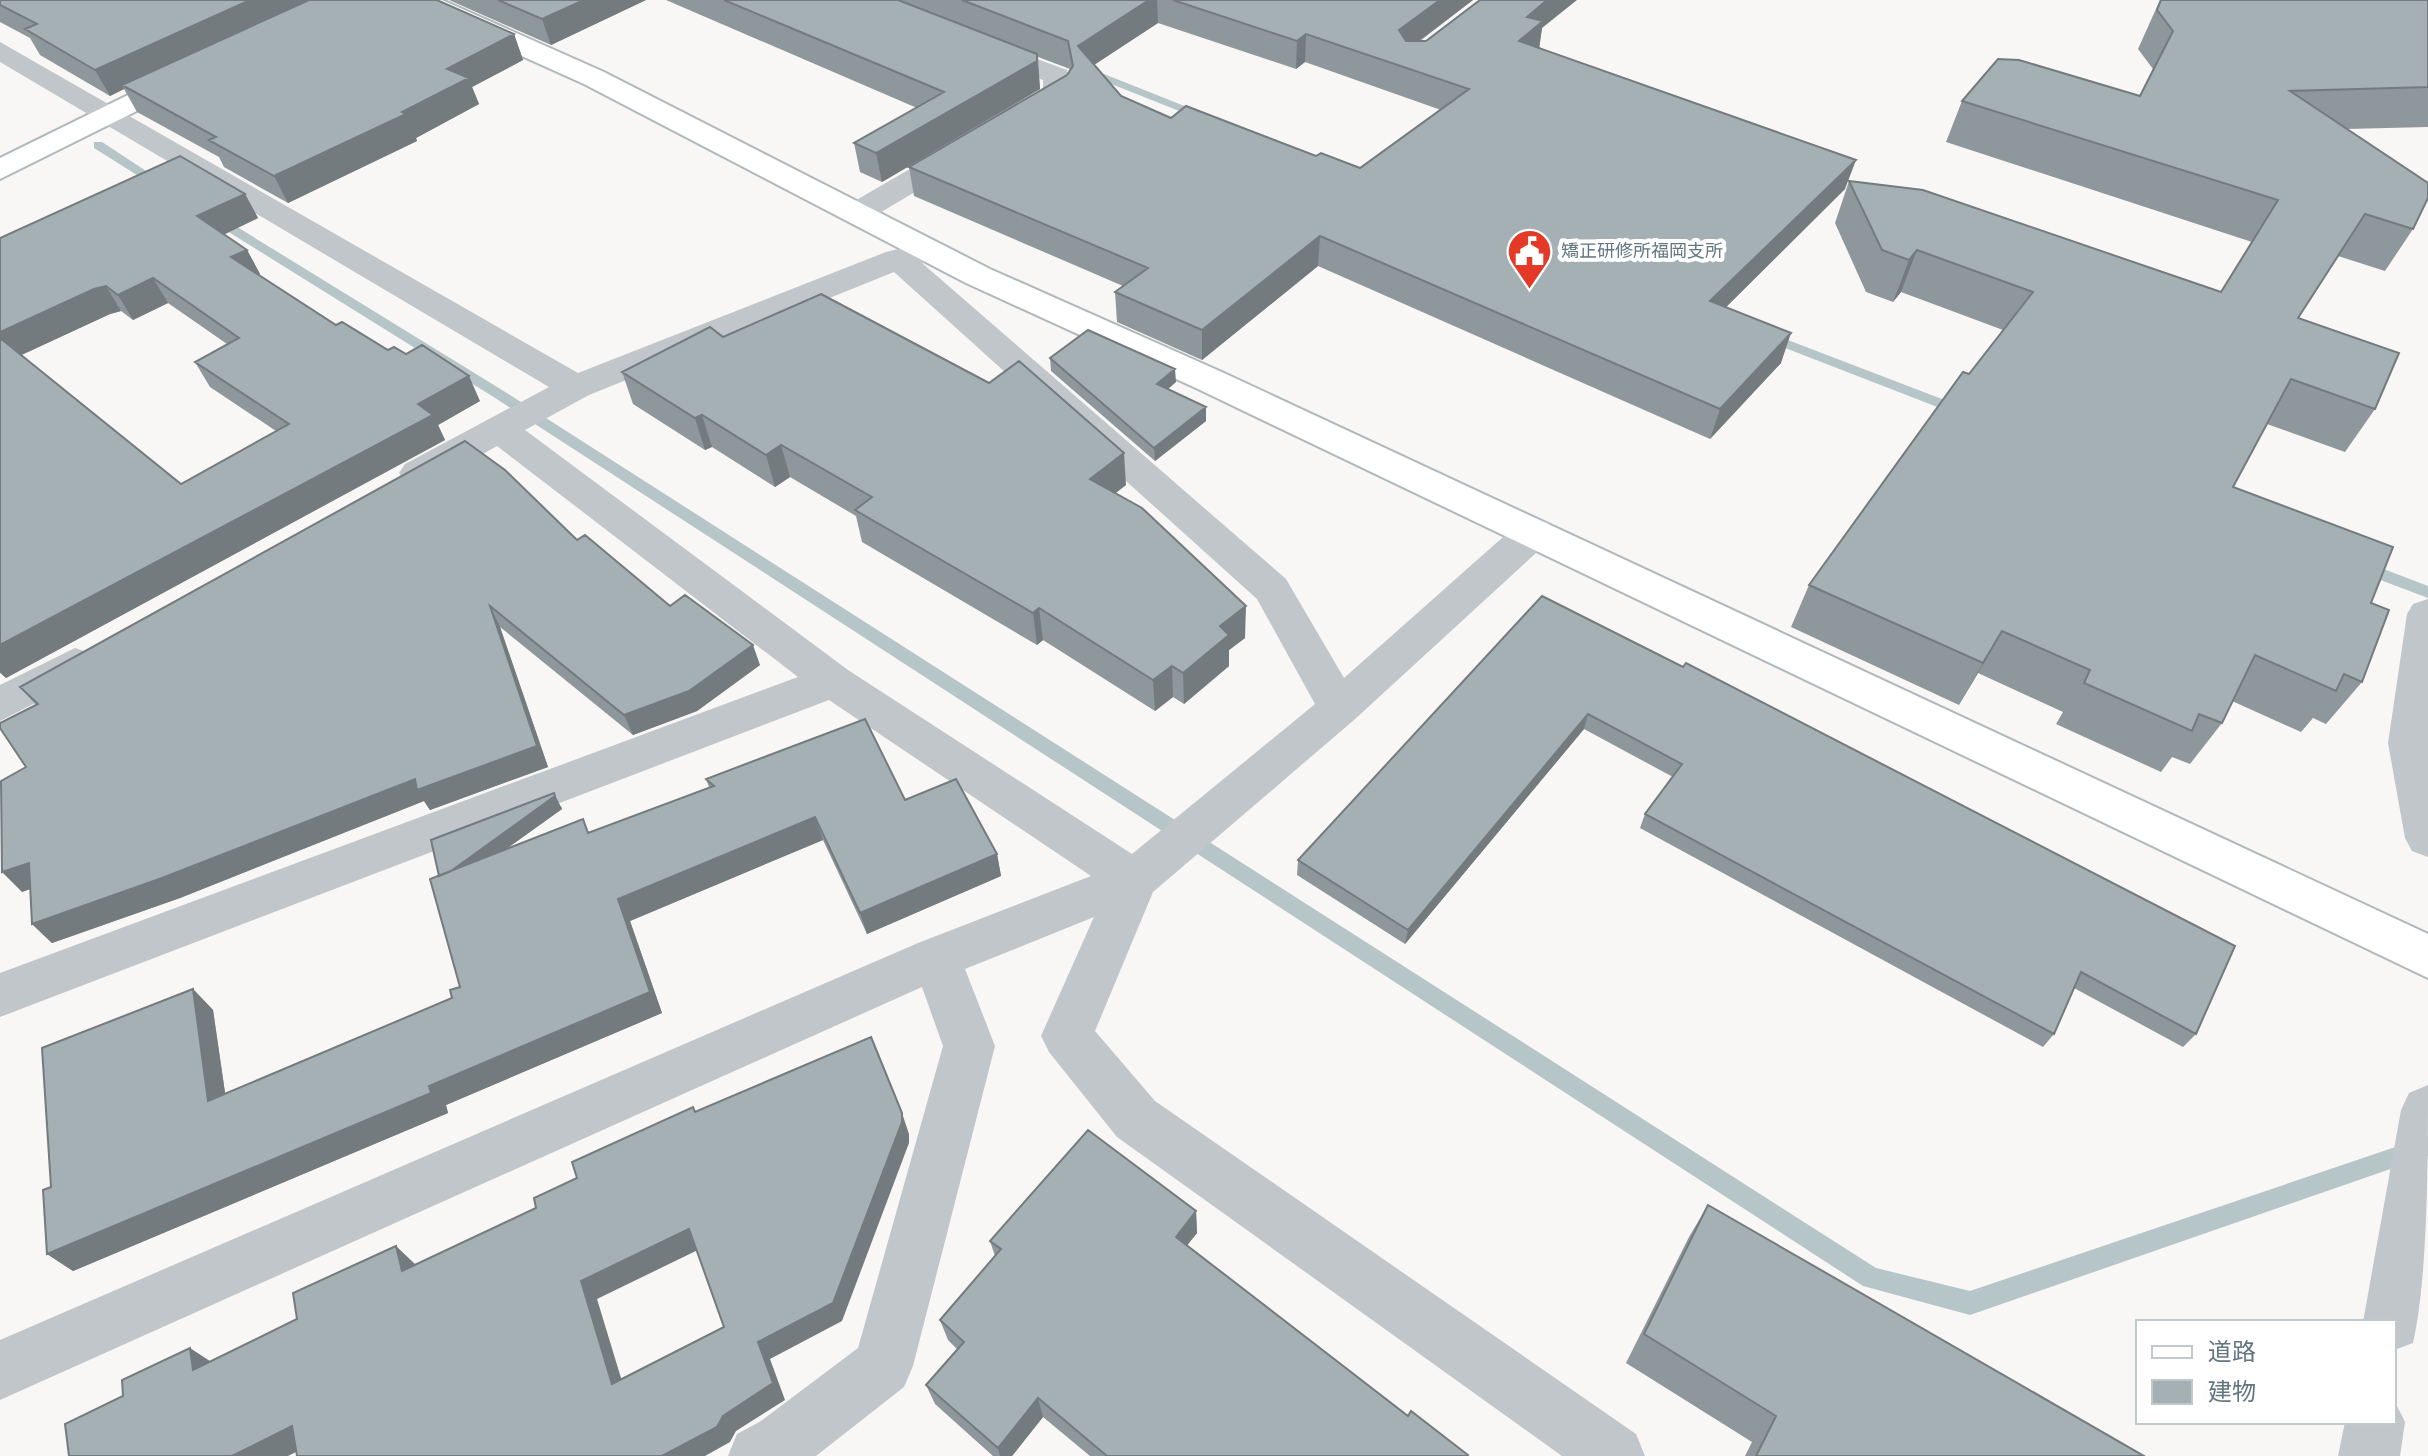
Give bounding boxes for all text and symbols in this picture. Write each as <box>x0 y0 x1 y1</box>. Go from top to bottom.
public building icon: 矯正研修所福岡支所 <box>1506 227 1554 290</box>
place label: 矯正研修所福岡支所 <box>1561 239 1723 262</box>
legend <box>2136 1320 2396 1424</box>
text: 道路 <box>2208 1336 2256 1367</box>
text: 建物 <box>2208 1376 2256 1407</box>

